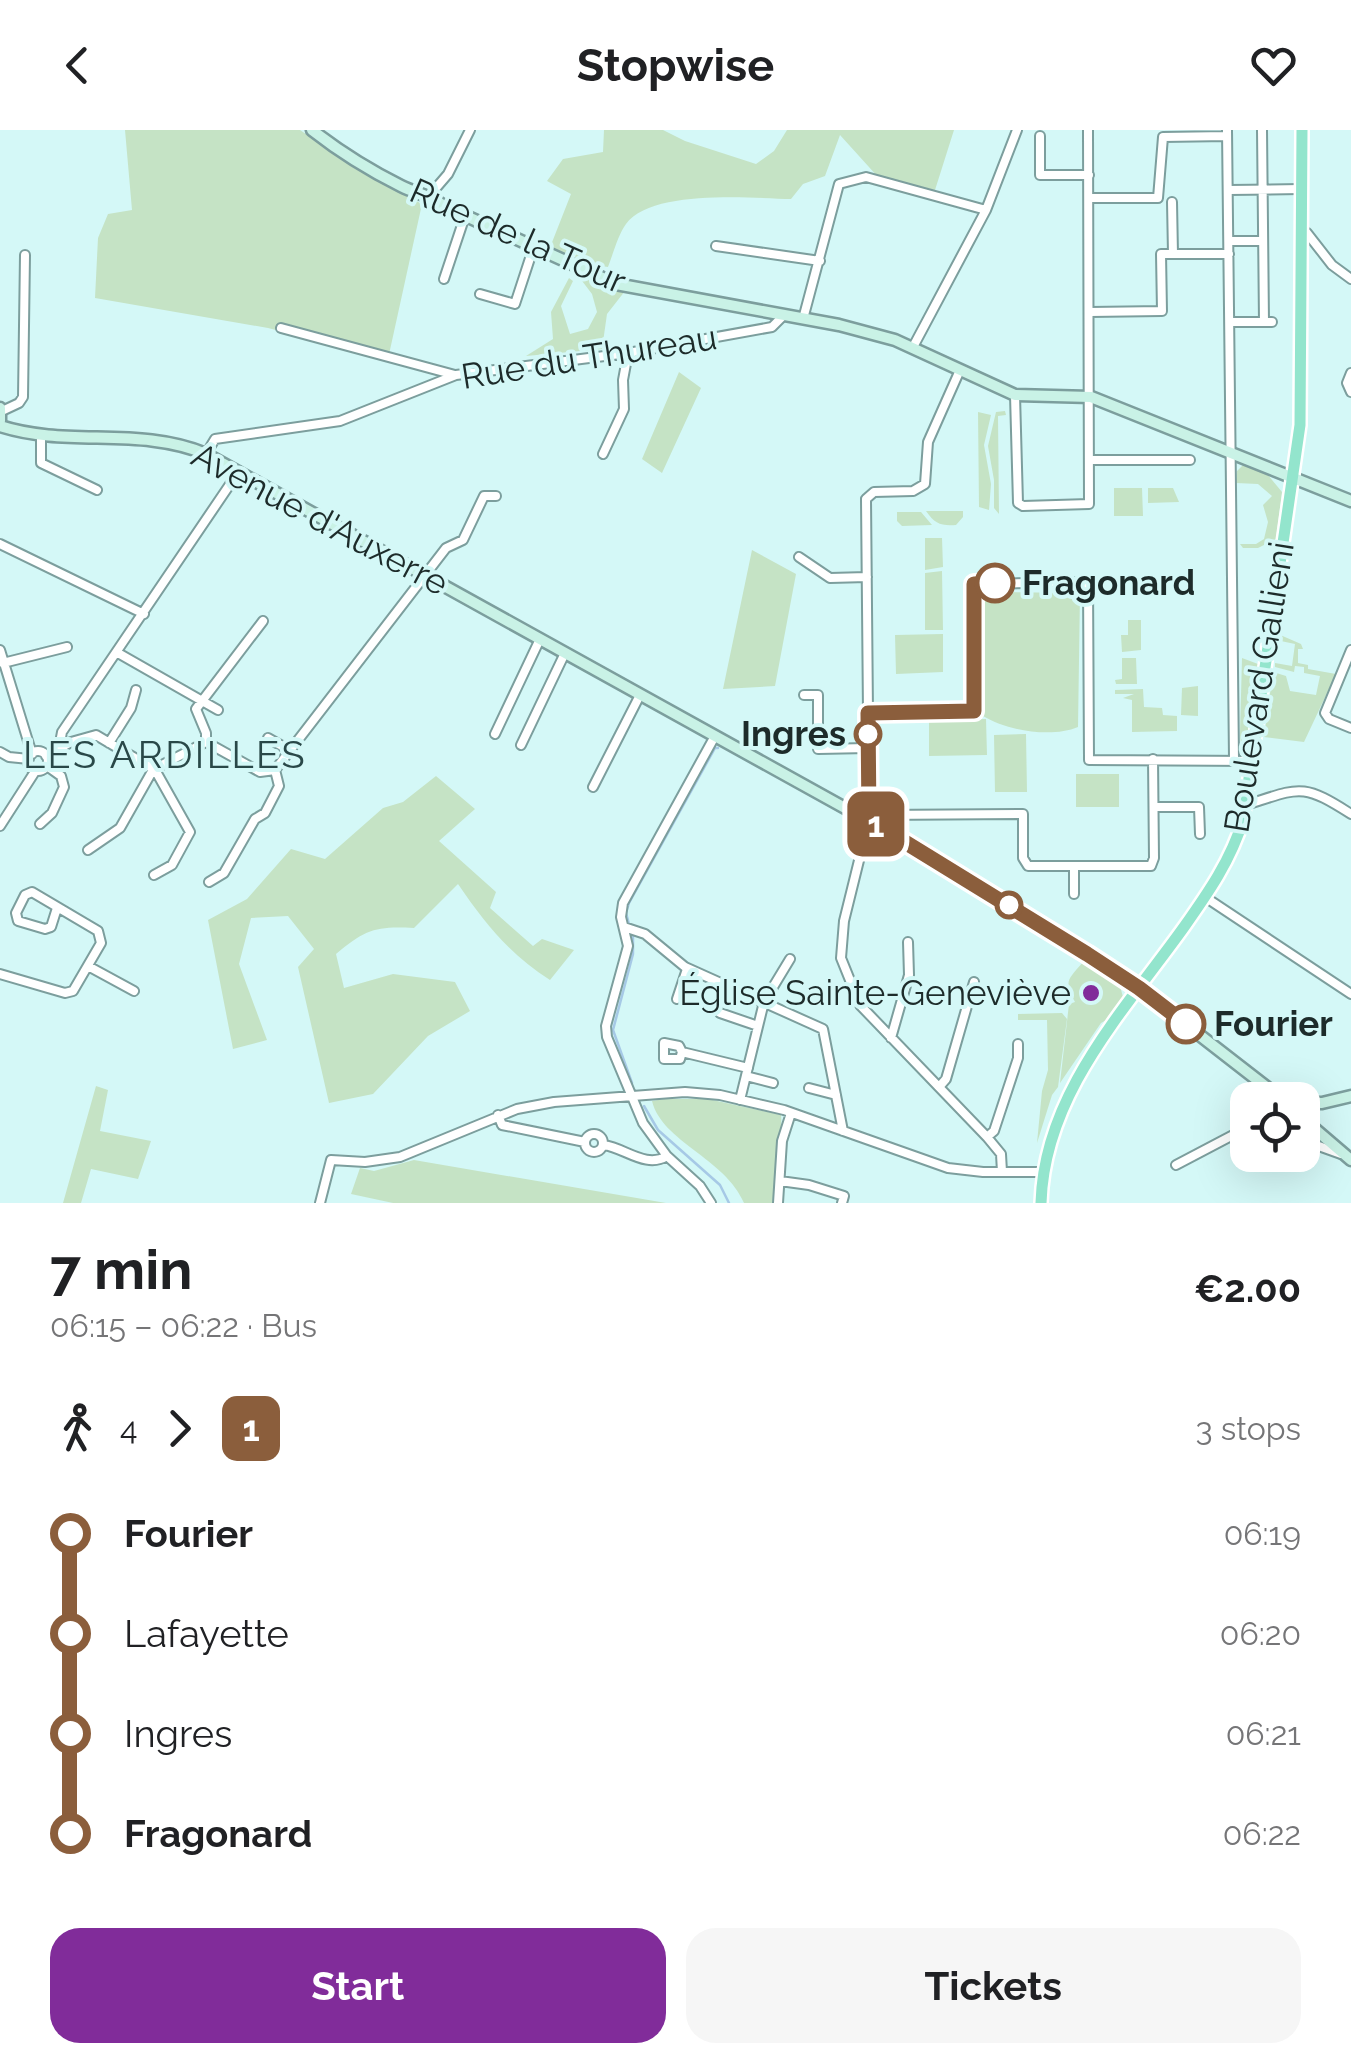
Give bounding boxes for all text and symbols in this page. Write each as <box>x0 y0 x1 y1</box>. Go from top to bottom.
icon: back <box>50 38 105 93</box>
icon: heart <box>1246 38 1301 93</box>
text: Stopwise <box>577 39 774 92</box>
street label: Rue de la Tour <box>404 170 632 301</box>
street label: Rue du Thureau <box>458 316 720 397</box>
street label: Avenue d'Auxerre <box>185 434 455 603</box>
street label: Boulevard Gallieni <box>1215 539 1302 835</box>
place label: Fragonard <box>1022 562 1195 603</box>
marker: Fragonard <box>976 564 1014 602</box>
place label: Ingres <box>741 713 846 754</box>
marker: Ingres <box>855 721 881 747</box>
district label: LES ARDILLES <box>23 732 307 777</box>
line badge: 1 <box>844 792 908 856</box>
text: 1 <box>867 804 885 845</box>
unlabelled marker <box>996 892 1022 918</box>
place label: Église Sainte-Geneviève <box>679 972 1071 1013</box>
marker: Église Sainte-Geneviève <box>1080 982 1102 1004</box>
place label: Fourier <box>1214 1003 1333 1044</box>
marker: Fourier <box>1167 1005 1205 1043</box>
map controls <box>1230 1082 1320 1172</box>
button: locate <box>1230 1082 1320 1172</box>
text: 7 min <box>50 1237 193 1302</box>
text: €2.00 <box>1194 1266 1301 1311</box>
text: 06:15 – 06:22 · Bus <box>50 1307 317 1344</box>
icon: walk <box>50 1401 105 1456</box>
icon: forward <box>152 1401 207 1456</box>
text: 1 <box>242 1408 260 1449</box>
text: 4 <box>120 1410 137 1447</box>
text: 3 stops <box>1196 1410 1301 1447</box>
text: Fourier <box>124 1511 253 1556</box>
text: 06:19 <box>1224 1515 1301 1552</box>
text: Lafayette <box>124 1611 289 1656</box>
text: 06:20 <box>1220 1615 1301 1652</box>
text: Ingres <box>124 1711 232 1756</box>
text: 06:21 <box>1226 1715 1301 1752</box>
text: Fragonard <box>124 1811 312 1856</box>
text: 06:22 <box>1223 1815 1301 1852</box>
button: Start <box>50 1928 666 2043</box>
button: Tickets <box>686 1928 1301 2043</box>

